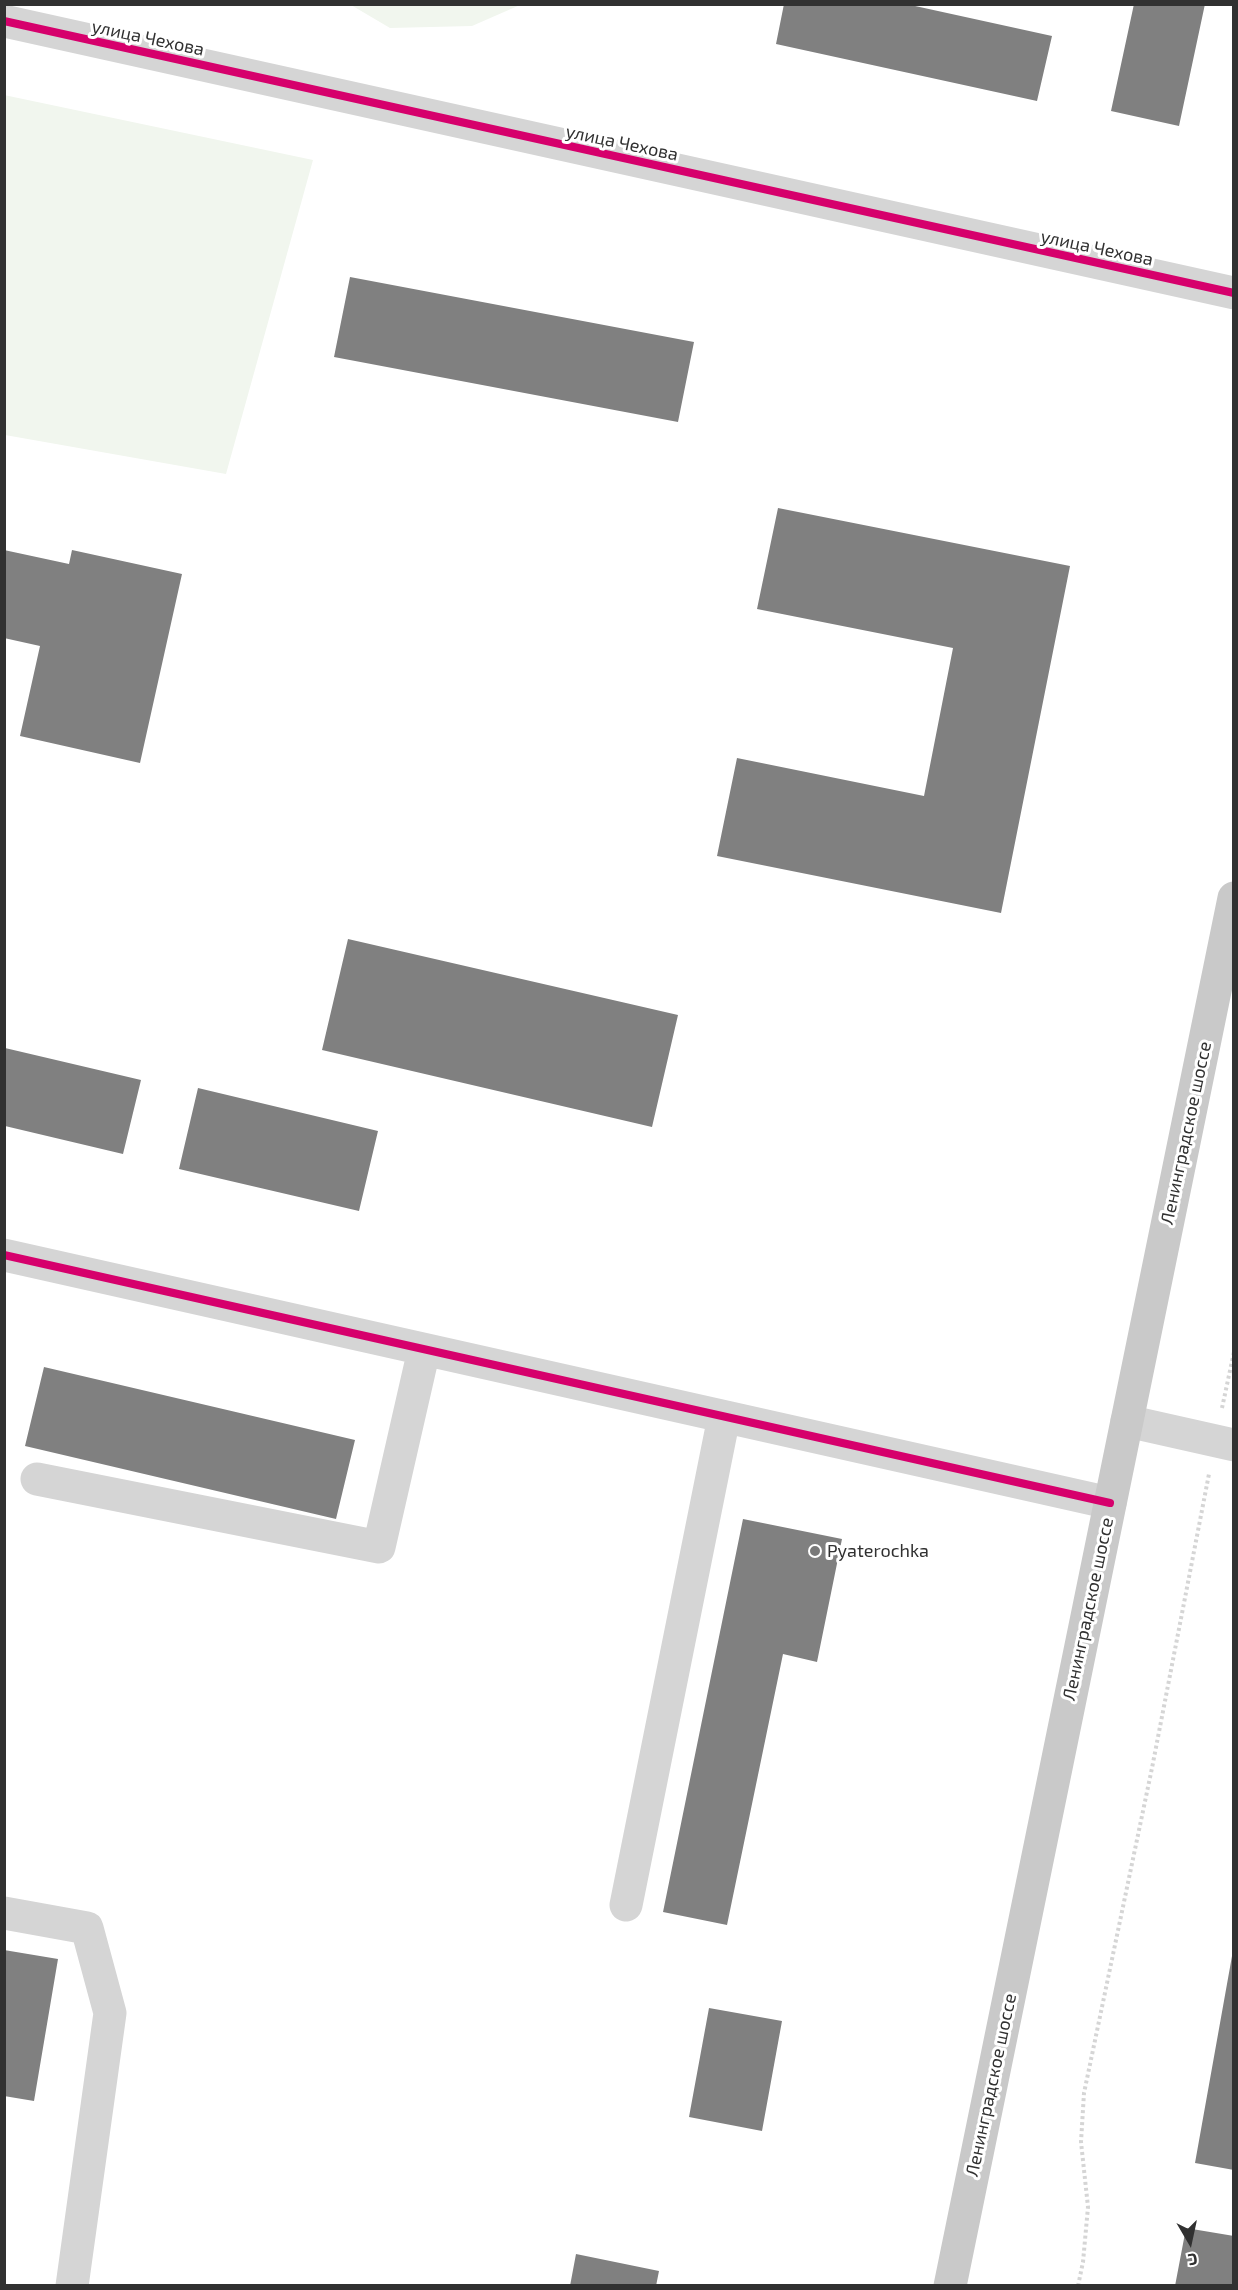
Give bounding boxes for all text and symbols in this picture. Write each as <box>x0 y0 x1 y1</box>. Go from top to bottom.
street label: улица Чехова <box>90 16 206 60</box>
street label: улица Чехова <box>564 121 680 165</box>
street label: улица Чехова <box>1039 226 1155 270</box>
street label: Ленинградское шоссе <box>1156 1040 1216 1226</box>
street label: Ленинградское шоссе <box>1058 1516 1118 1702</box>
place label: Pyaterochka <box>827 1540 929 1562</box>
marker: Pyaterochka <box>808 1544 822 1558</box>
street label: Ленинградское шоссе <box>961 1992 1021 2178</box>
north arrow <box>1160 2212 1220 2272</box>
text: С <box>1187 2250 1199 2270</box>

